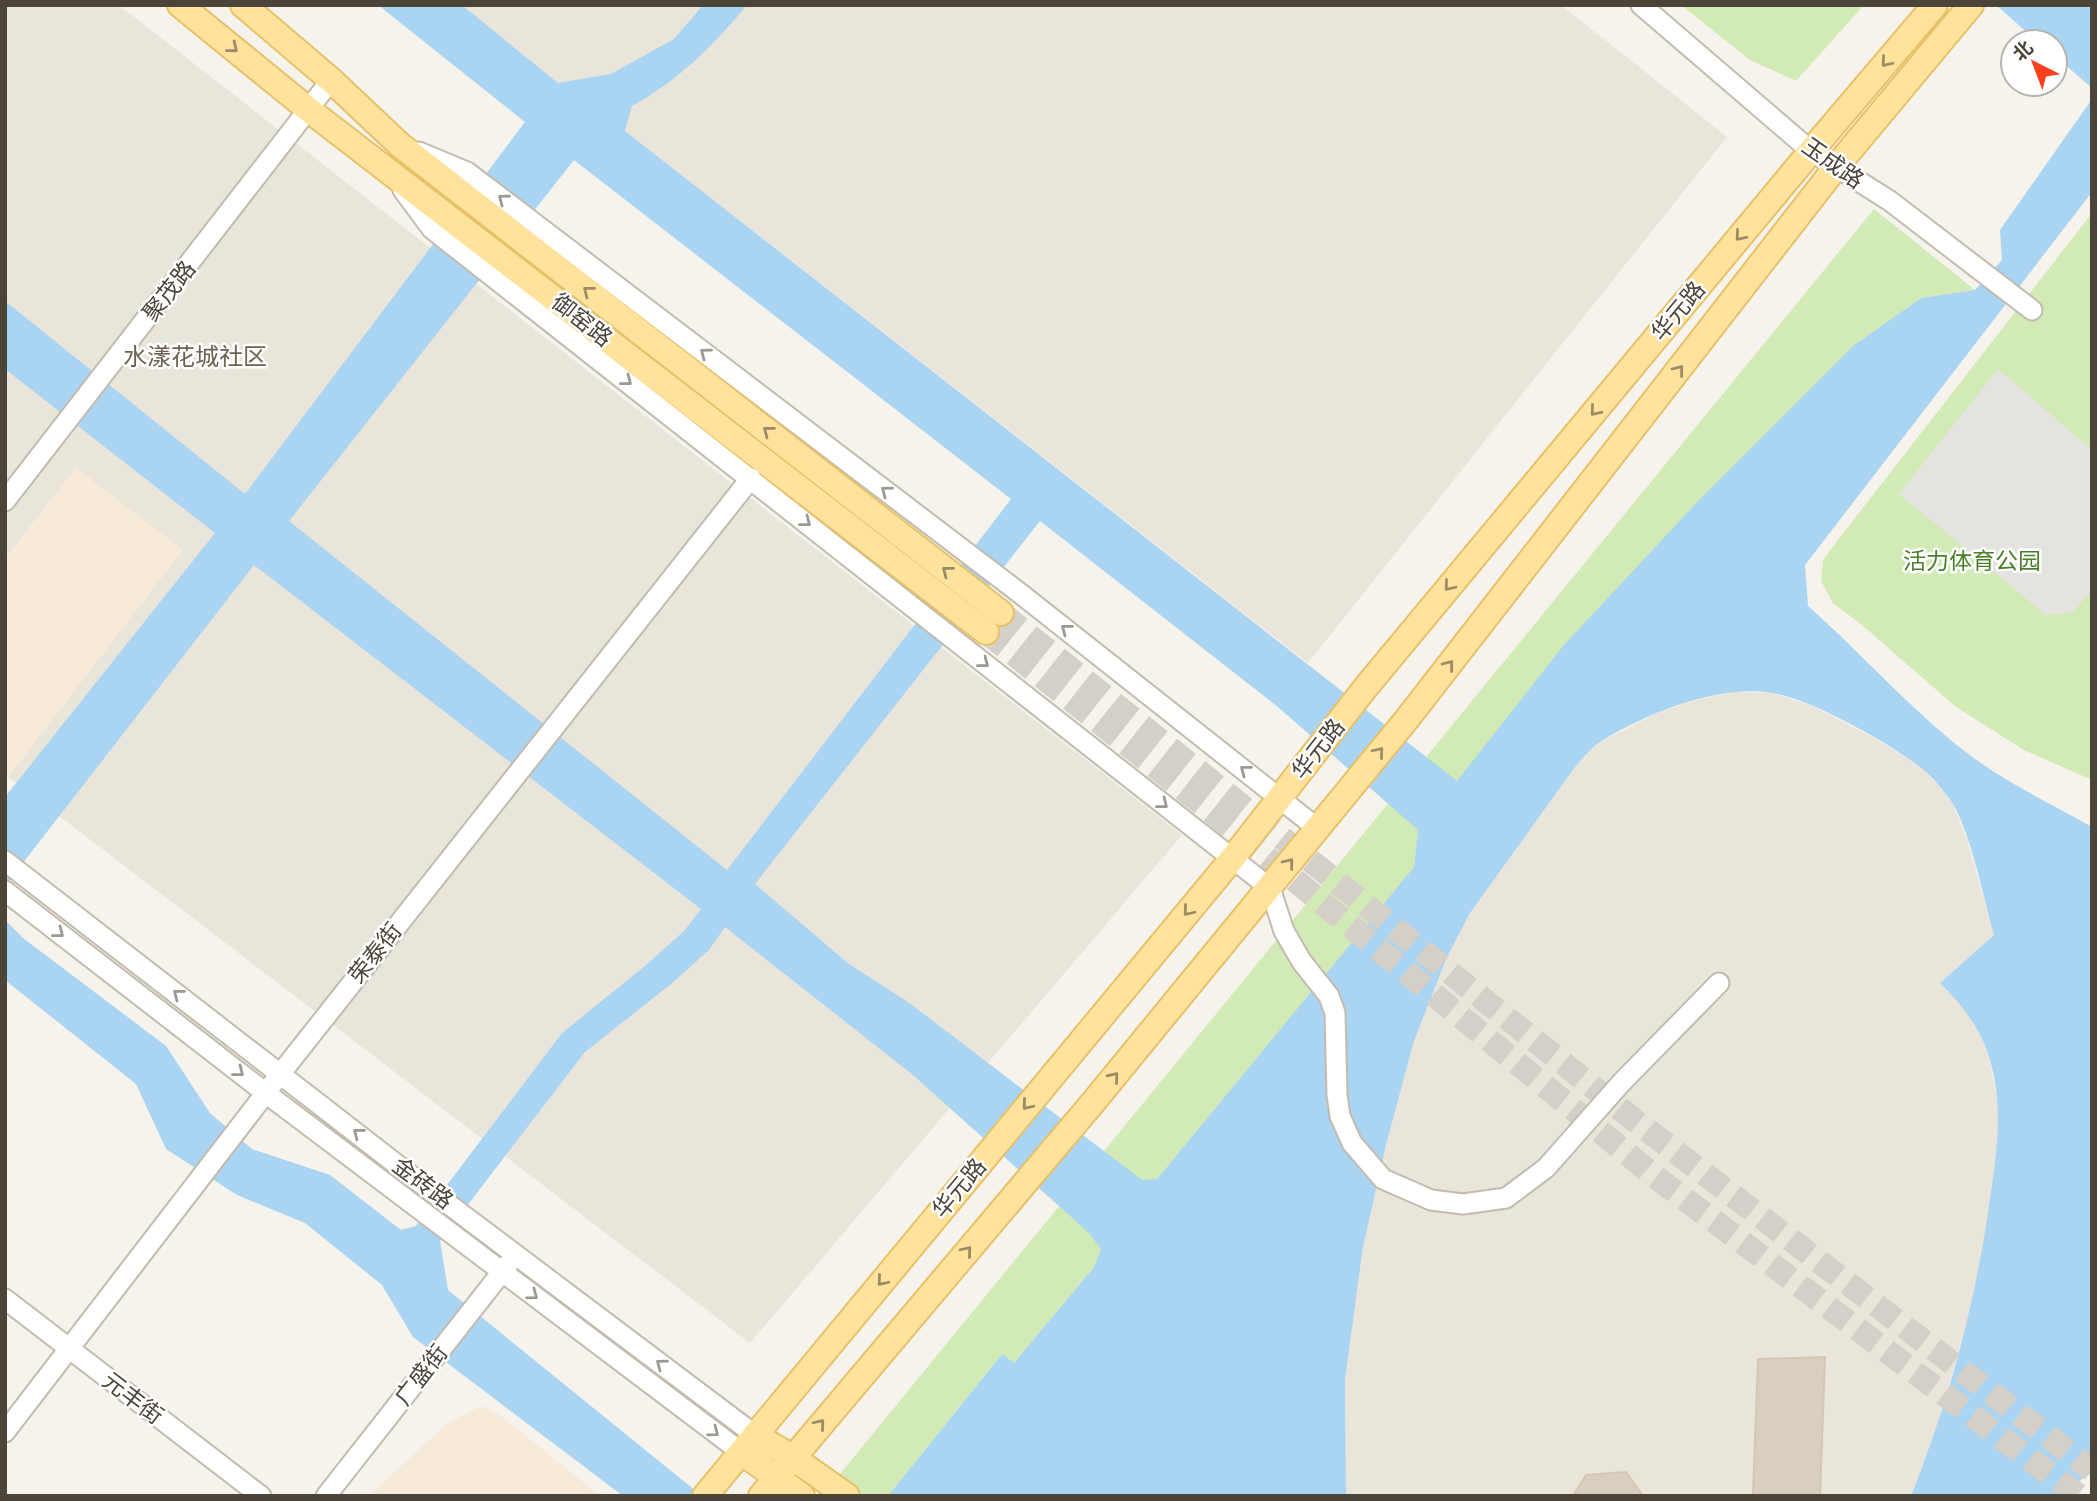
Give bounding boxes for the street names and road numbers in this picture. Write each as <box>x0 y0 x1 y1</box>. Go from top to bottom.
street label: 玉成路 <box>1797 133 1869 193</box>
street label: 聚茂路 <box>138 256 200 326</box>
street label: 华元路 <box>1646 276 1710 346</box>
street label: 御窑路 <box>547 289 617 351</box>
street label: 华元路 <box>1287 714 1349 784</box>
street label: 荣泰街 <box>344 918 406 988</box>
street label: 金砖路 <box>388 1152 458 1214</box>
street label: 华元路 <box>927 1153 991 1223</box>
street label: 广盛街 <box>390 1340 452 1410</box>
street label: 元丰街 <box>98 1367 168 1429</box>

